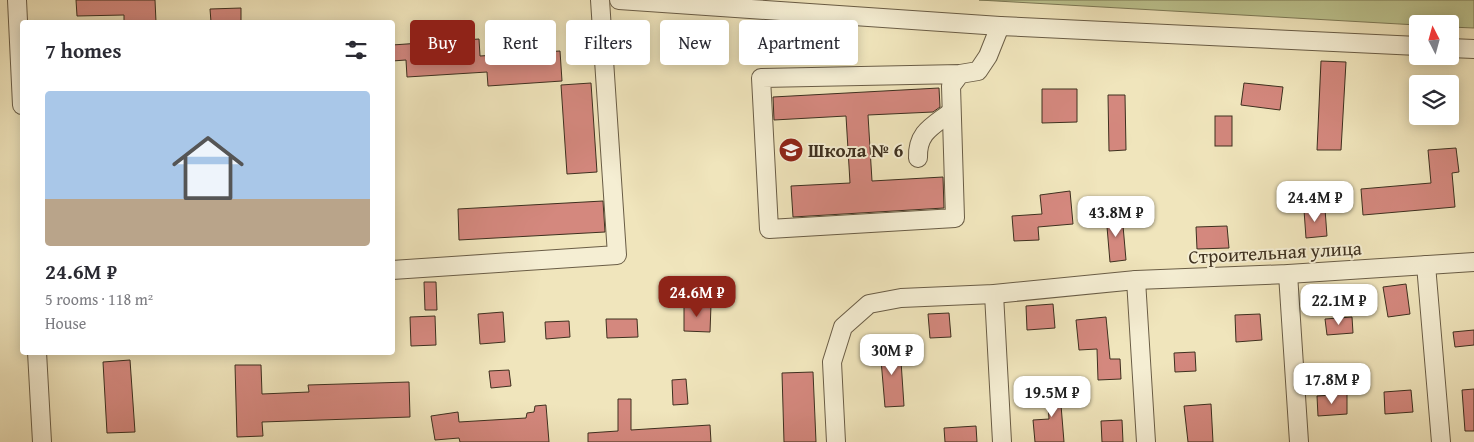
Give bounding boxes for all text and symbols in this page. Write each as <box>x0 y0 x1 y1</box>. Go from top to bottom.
north arrow <box>1409 15 1459 65</box>
map controls <box>1409 15 1459 125</box>
chip: Buy <box>410 20 475 65</box>
chip: Rent <box>485 20 556 65</box>
chip: Filters <box>566 20 650 65</box>
chip: New <box>660 20 729 65</box>
chip: Apartment <box>739 20 858 65</box>
text: 7 homes <box>45 35 121 66</box>
icon: filters <box>342 36 370 64</box>
button: layers <box>1409 75 1459 125</box>
icon: home <box>163 123 253 213</box>
place label: Школа № 6 <box>808 136 903 164</box>
school or university icon: Школа № 6 <box>778 137 804 163</box>
pin: 24.4M ₽ <box>1269 180 1361 223</box>
text: 24.4M ₽ <box>1288 185 1342 209</box>
pin: 43.8M ₽ <box>1070 196 1162 238</box>
text: 43.8M ₽ <box>1089 200 1143 224</box>
street label: Строительная улица <box>1188 233 1362 271</box>
text: 24.6M ₽ <box>45 256 117 287</box>
pin: 24.6M ₽ <box>651 276 743 318</box>
text: 24.6M ₽ <box>670 280 724 304</box>
pin: 22.1M ₽ <box>1293 284 1385 326</box>
text: 5 rooms · 118 m² <box>45 287 153 311</box>
text: 22.1M ₽ <box>1312 288 1366 312</box>
text: House <box>45 311 86 335</box>
pin: 30M ₽ <box>857 334 927 376</box>
text: 30M ₽ <box>871 338 913 362</box>
pin: 17.8M ₽ <box>1286 362 1378 405</box>
text: 17.8M ₽ <box>1305 367 1359 391</box>
pin: 19.5M ₽ <box>1006 376 1098 418</box>
text: 19.5M ₽ <box>1025 380 1079 404</box>

